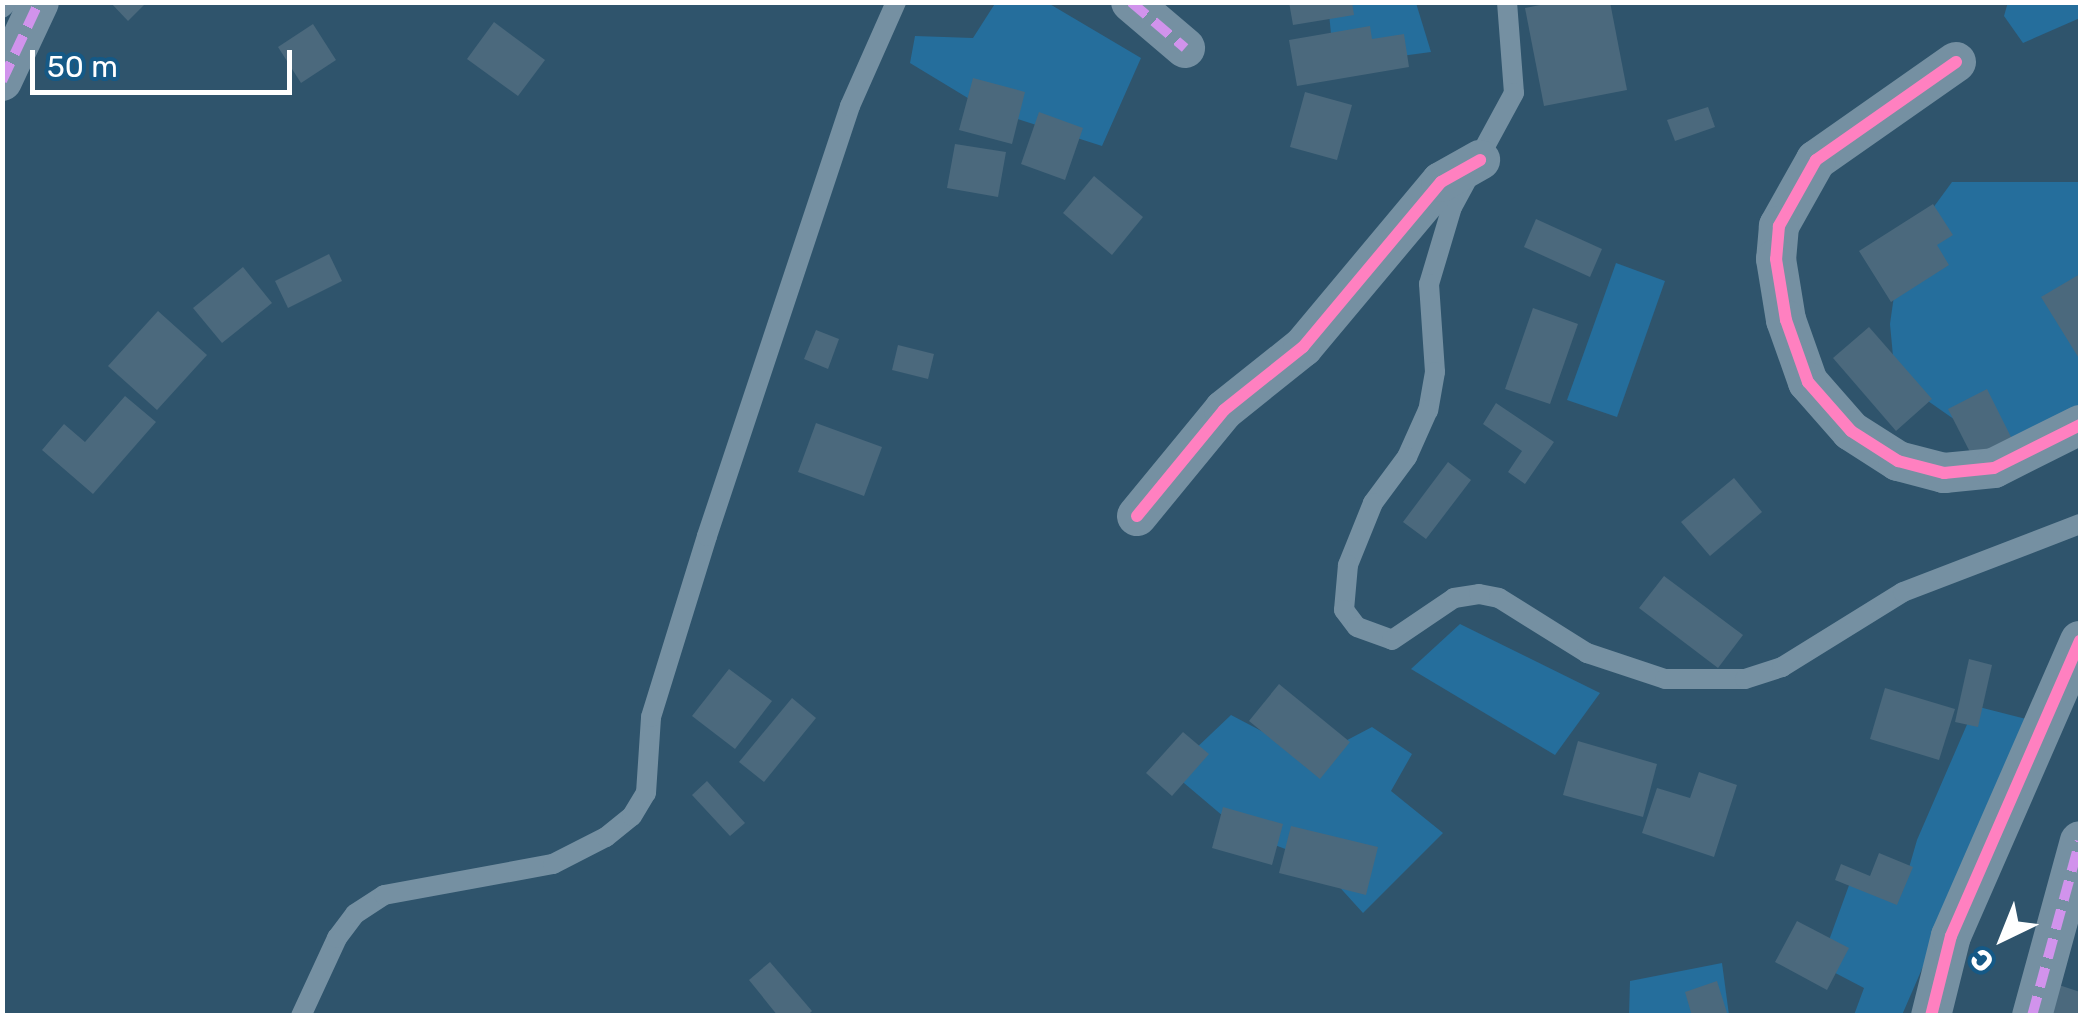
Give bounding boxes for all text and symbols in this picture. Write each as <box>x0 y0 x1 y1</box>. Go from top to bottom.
scale bar <box>35 30 298 92</box>
text: 50 m <box>47 49 118 85</box>
north arrow <box>1953 888 2053 988</box>
text: С <box>1964 942 2001 979</box>

